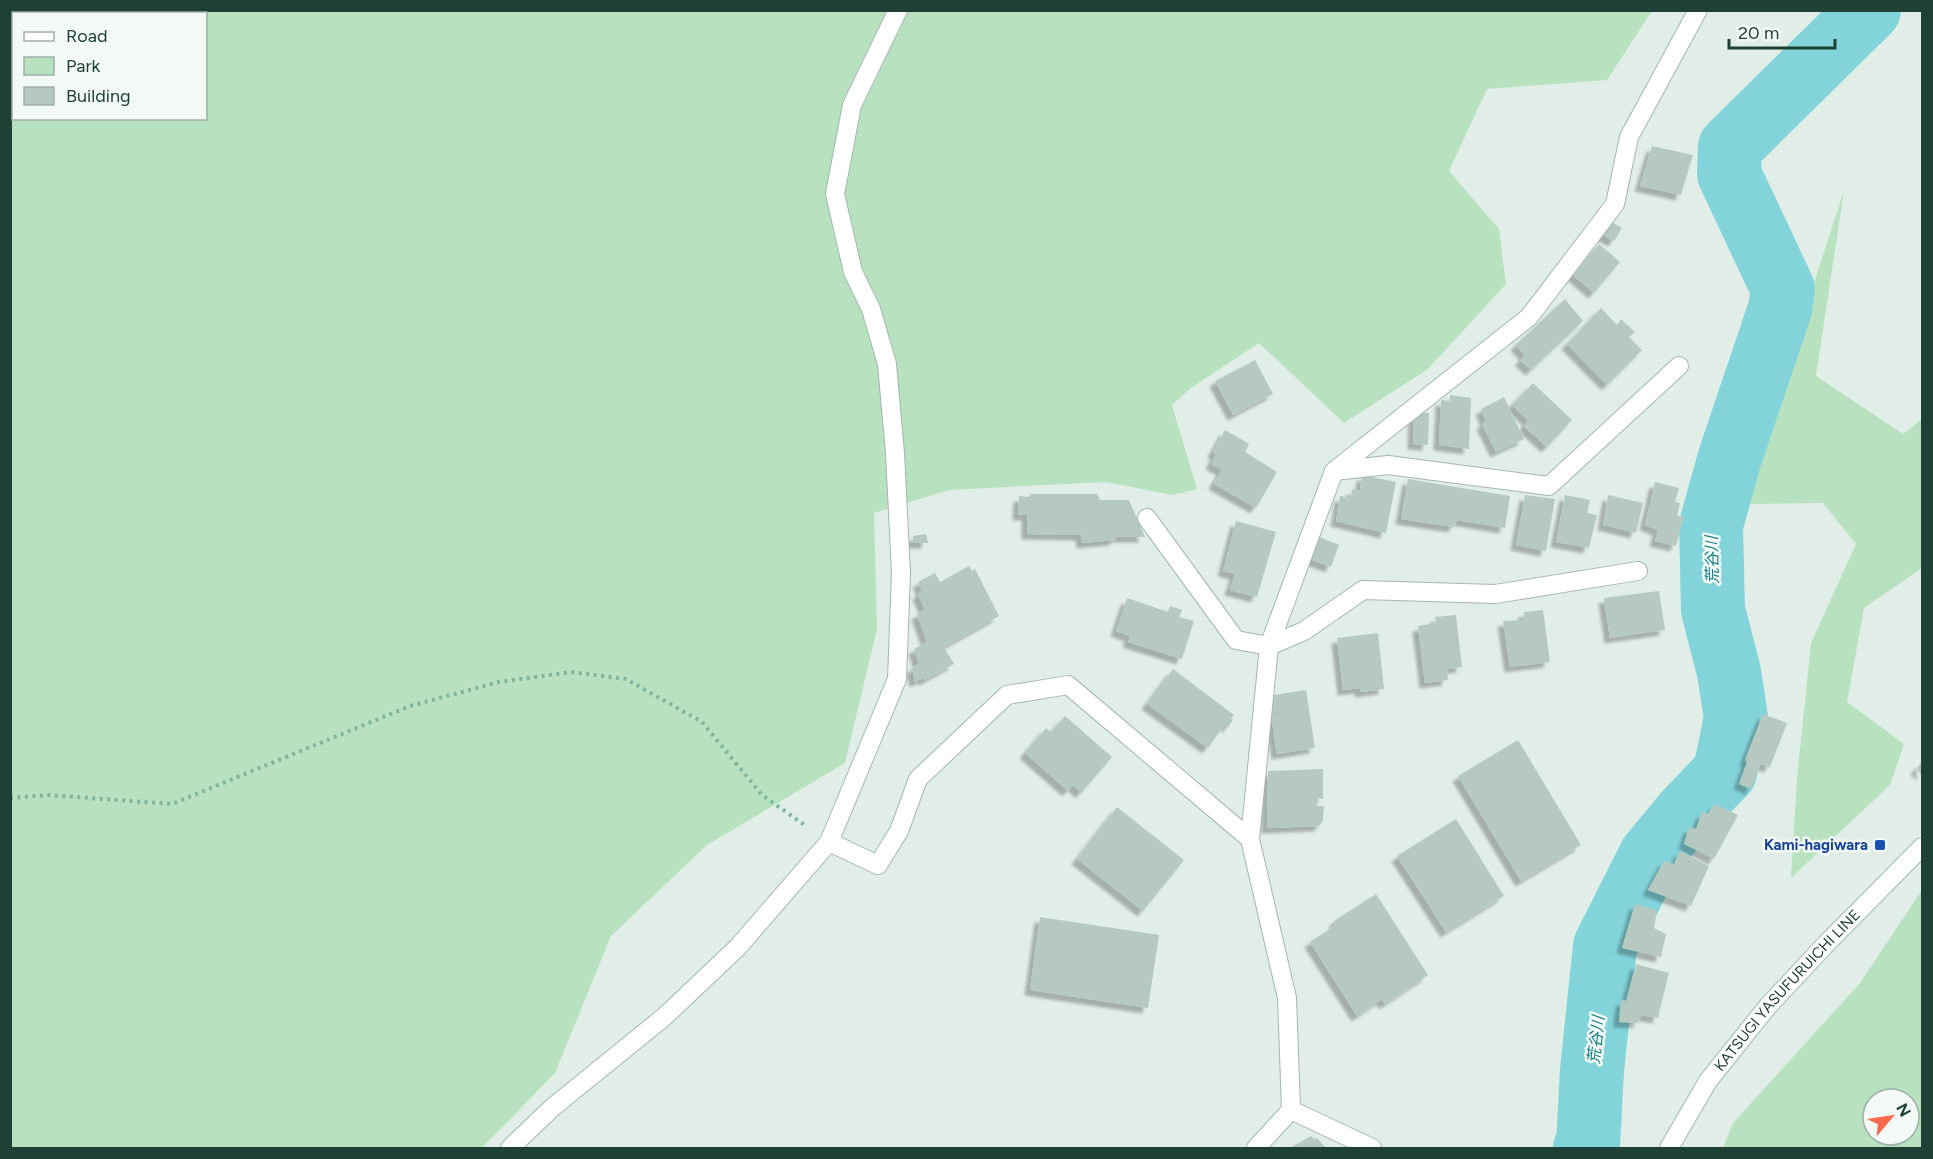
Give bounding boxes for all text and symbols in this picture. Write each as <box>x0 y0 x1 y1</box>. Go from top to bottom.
legend <box>12 12 207 120</box>
scale bar <box>1729 12 1836 50</box>
text: 20 m <box>1738 22 1779 44</box>
text: Road <box>66 25 107 47</box>
text: Park <box>66 55 101 77</box>
text: Building <box>66 85 131 107</box>
water label: 荒谷川 <box>1702 534 1722 584</box>
place label: Kami-hagiwara <box>1764 836 1868 854</box>
marker: Kami-hagiwara <box>1873 838 1887 852</box>
street label: KATSUGI YASUFURUICHI LINE <box>1711 906 1864 1075</box>
water label: 荒谷川 <box>1584 1013 1608 1065</box>
north arrow <box>1861 1087 1921 1147</box>
text: N <box>1892 1100 1915 1120</box>

